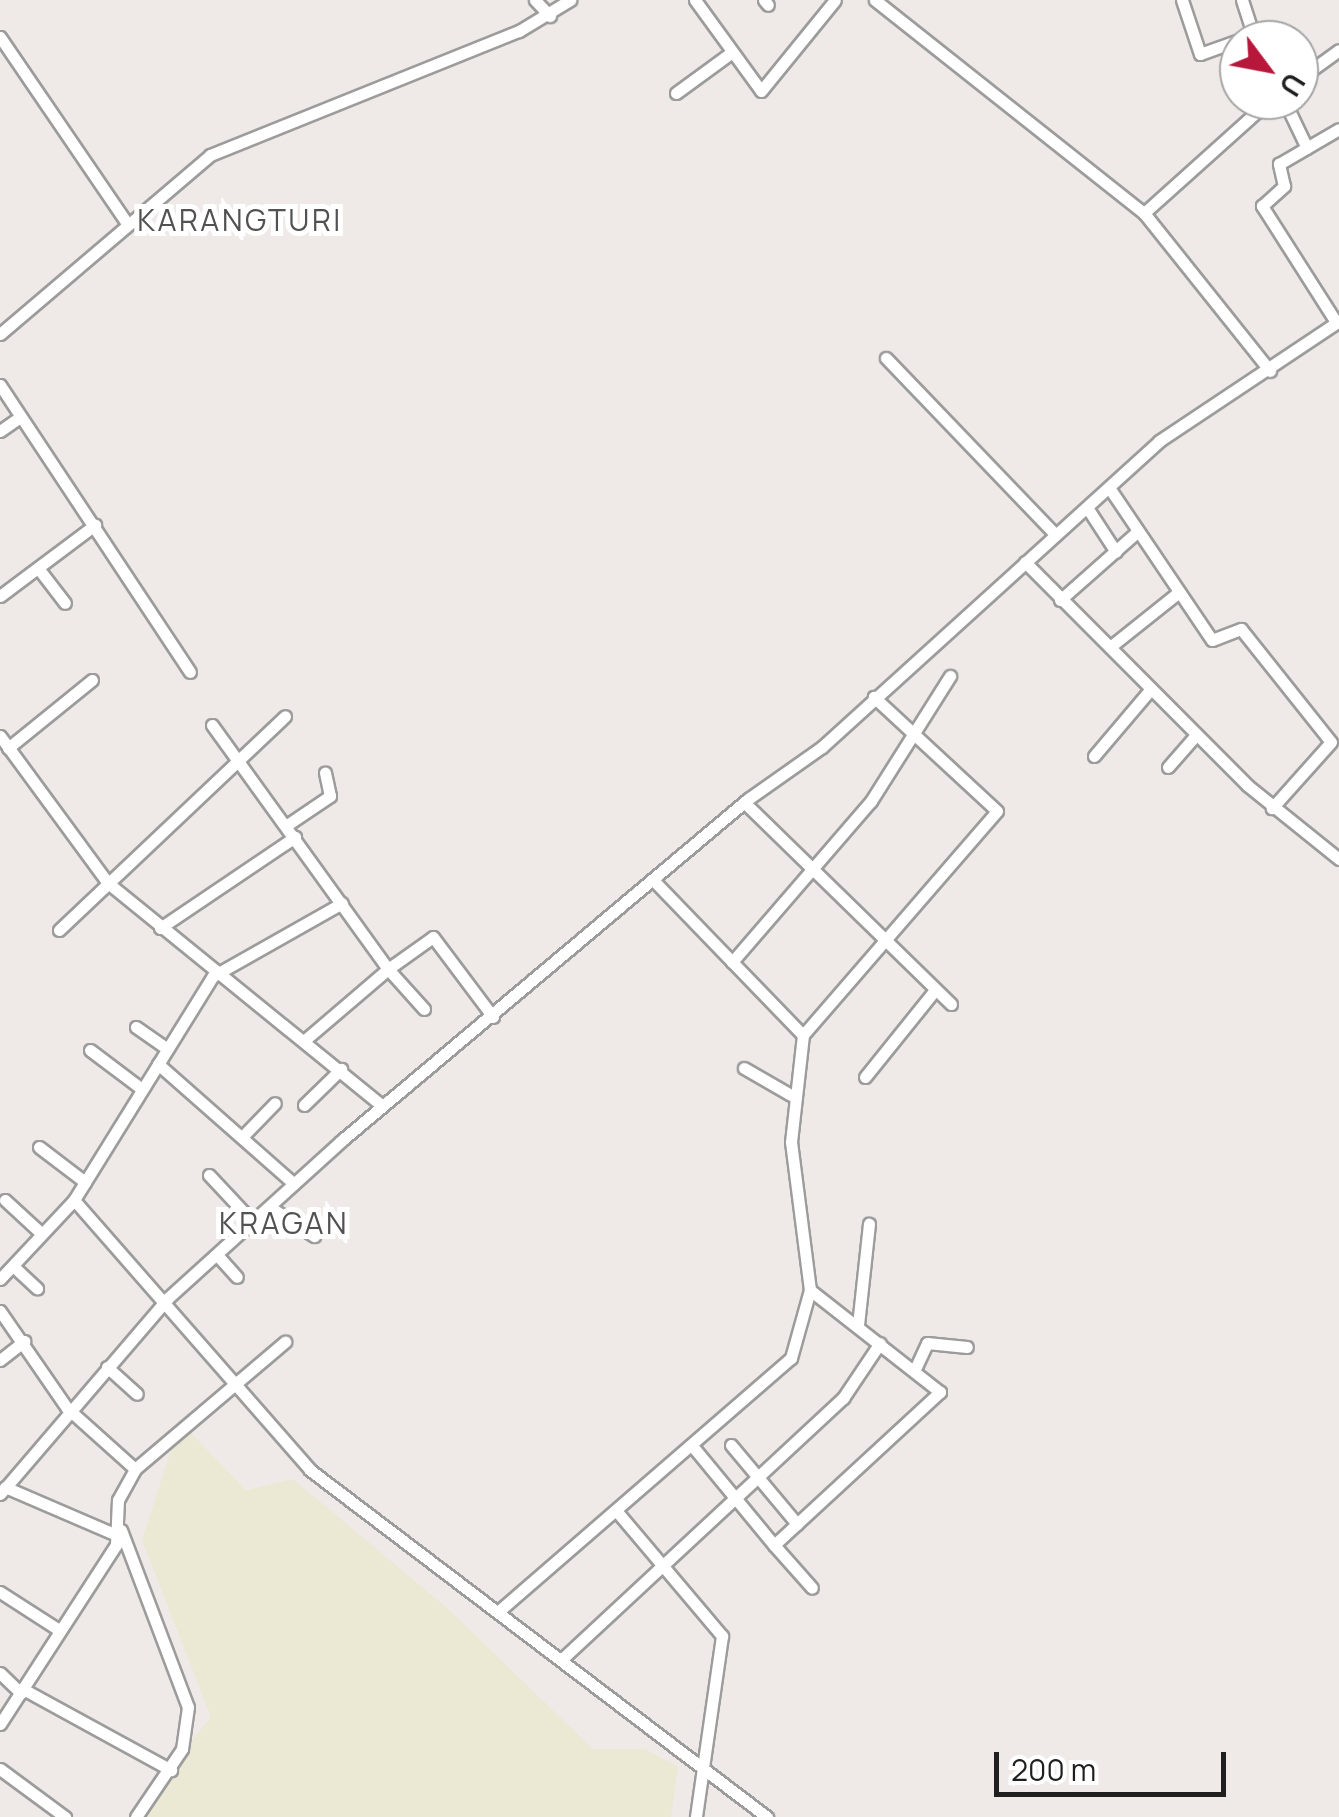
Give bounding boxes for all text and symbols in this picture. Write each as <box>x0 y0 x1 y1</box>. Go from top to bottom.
north arrow <box>1219 20 1319 120</box>
text: U <box>1271 66 1314 103</box>
district label: KARANGTURI <box>137 202 343 238</box>
district label: KRAGAN <box>219 1205 349 1241</box>
scale bar <box>999 1732 1232 1794</box>
text: 200 m <box>1011 1749 1096 1790</box>

